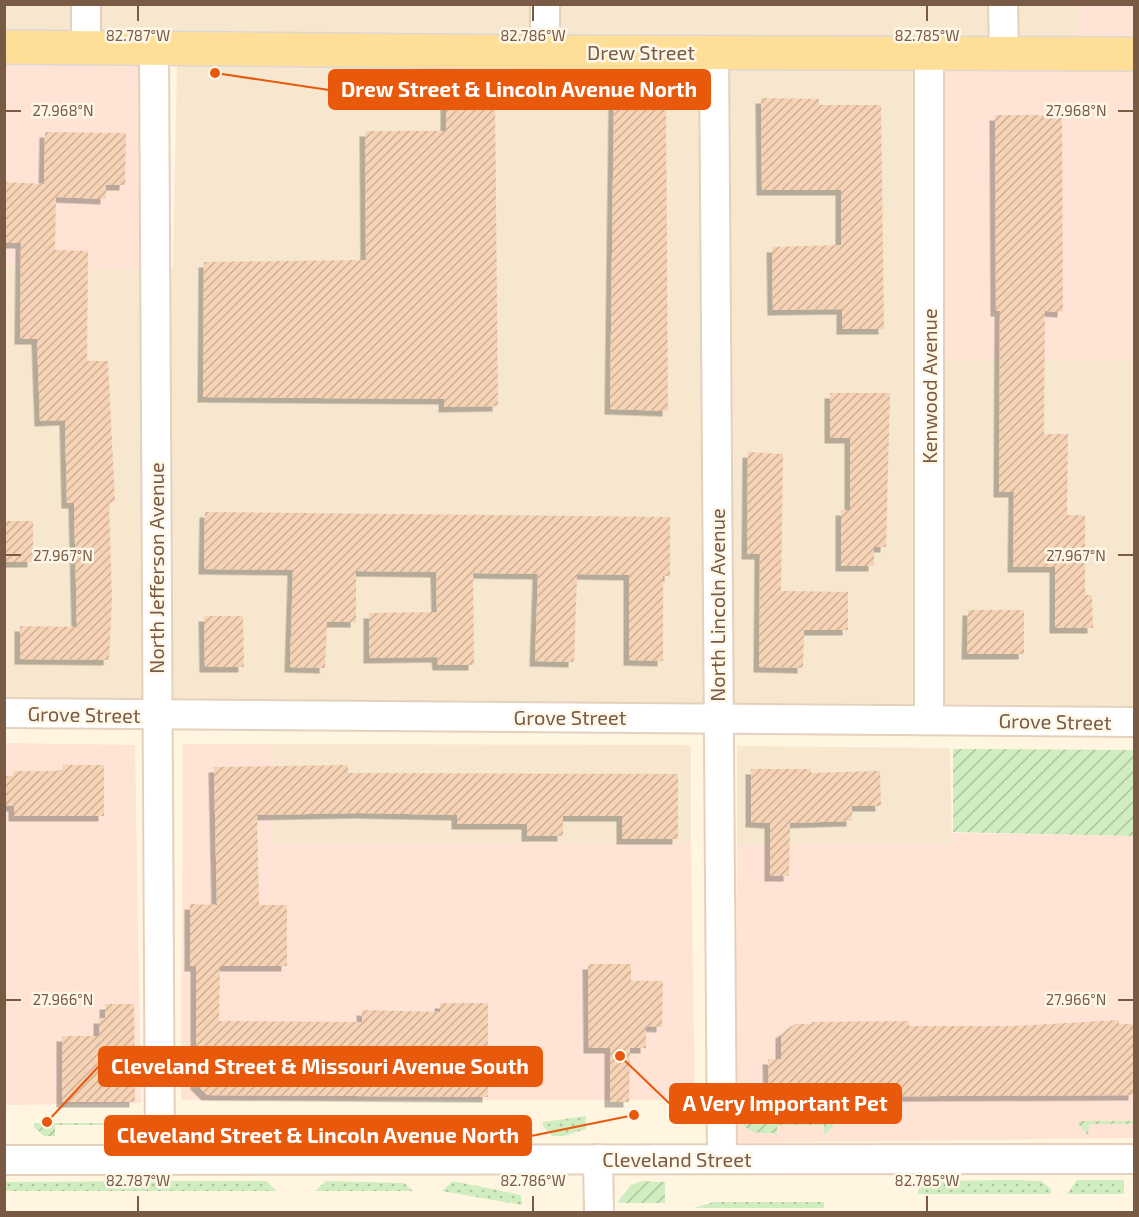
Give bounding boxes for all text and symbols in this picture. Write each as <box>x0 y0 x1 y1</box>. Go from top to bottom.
text: 82.787°W <box>106 26 170 44</box>
text: 82.786°W <box>500 26 566 44</box>
text: 82.785°W <box>895 26 959 44</box>
street label: Drew Street <box>587 40 695 64</box>
callout: Drew Street & Lincoln Avenue North <box>329 70 710 109</box>
text: Drew Street & Lincoln Avenue North <box>341 76 697 101</box>
text: 27.968°N <box>32 101 94 119</box>
text: 27.968°N <box>1045 101 1107 119</box>
street label: Kenwood Avenue <box>917 308 941 464</box>
street label: North Jefferson Avenue <box>144 462 168 674</box>
street label: North Lincoln Avenue <box>705 508 729 702</box>
text: 27.967°N <box>33 546 93 564</box>
text: 27.967°N <box>1046 546 1106 564</box>
street label: Grove Street <box>27 701 141 727</box>
street label: Grove Street <box>514 705 627 729</box>
street label: Grove Street <box>998 708 1112 734</box>
text: 27.966°N <box>33 990 93 1008</box>
text: 27.966°N <box>1046 990 1106 1008</box>
callout: Cleveland Street & Missouri Avenue South <box>99 1047 542 1086</box>
text: Cleveland Street & Missouri Avenue South <box>111 1053 529 1078</box>
callout: A Very Important Pet <box>670 1084 901 1123</box>
text: A Very Important Pet <box>683 1090 888 1116</box>
callout: Cleveland Street & Lincoln Avenue North <box>105 1116 531 1155</box>
text: Cleveland Street & Lincoln Avenue North <box>117 1122 519 1147</box>
street label: Cleveland Street <box>602 1147 752 1171</box>
text: 82.787°W <box>106 1171 170 1189</box>
text: 82.786°W <box>500 1171 566 1189</box>
text: 82.785°W <box>895 1171 959 1189</box>

